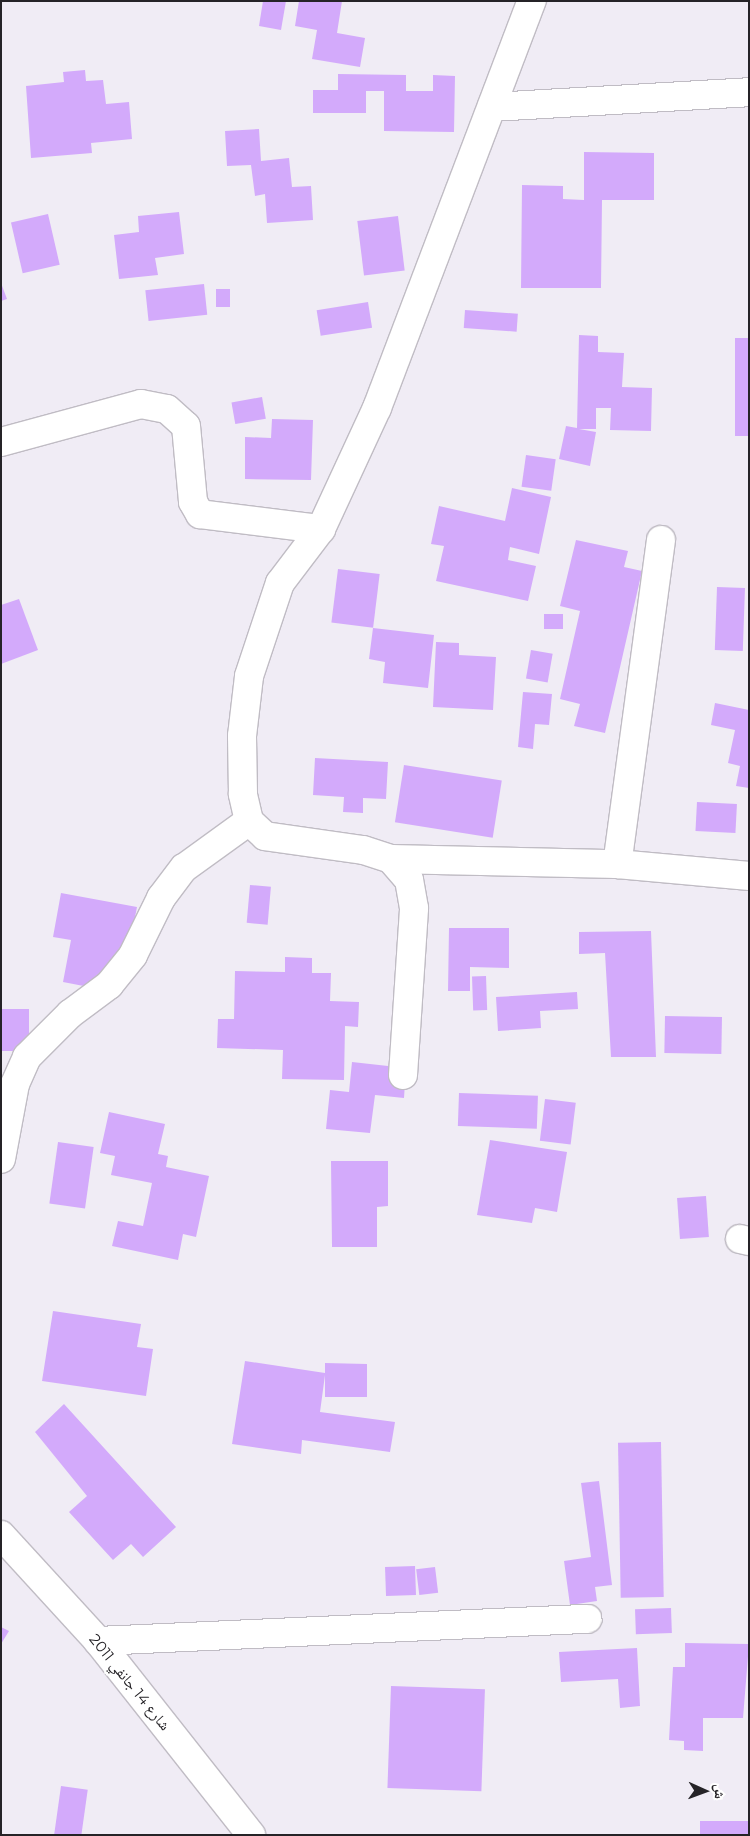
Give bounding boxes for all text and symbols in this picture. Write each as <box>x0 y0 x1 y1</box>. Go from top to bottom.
street label: شارع 14 جانفي 2011 <box>86 1630 174 1734</box>
north arrow <box>680 1766 730 1816</box>
text: ش <box>711 1784 729 1799</box>

